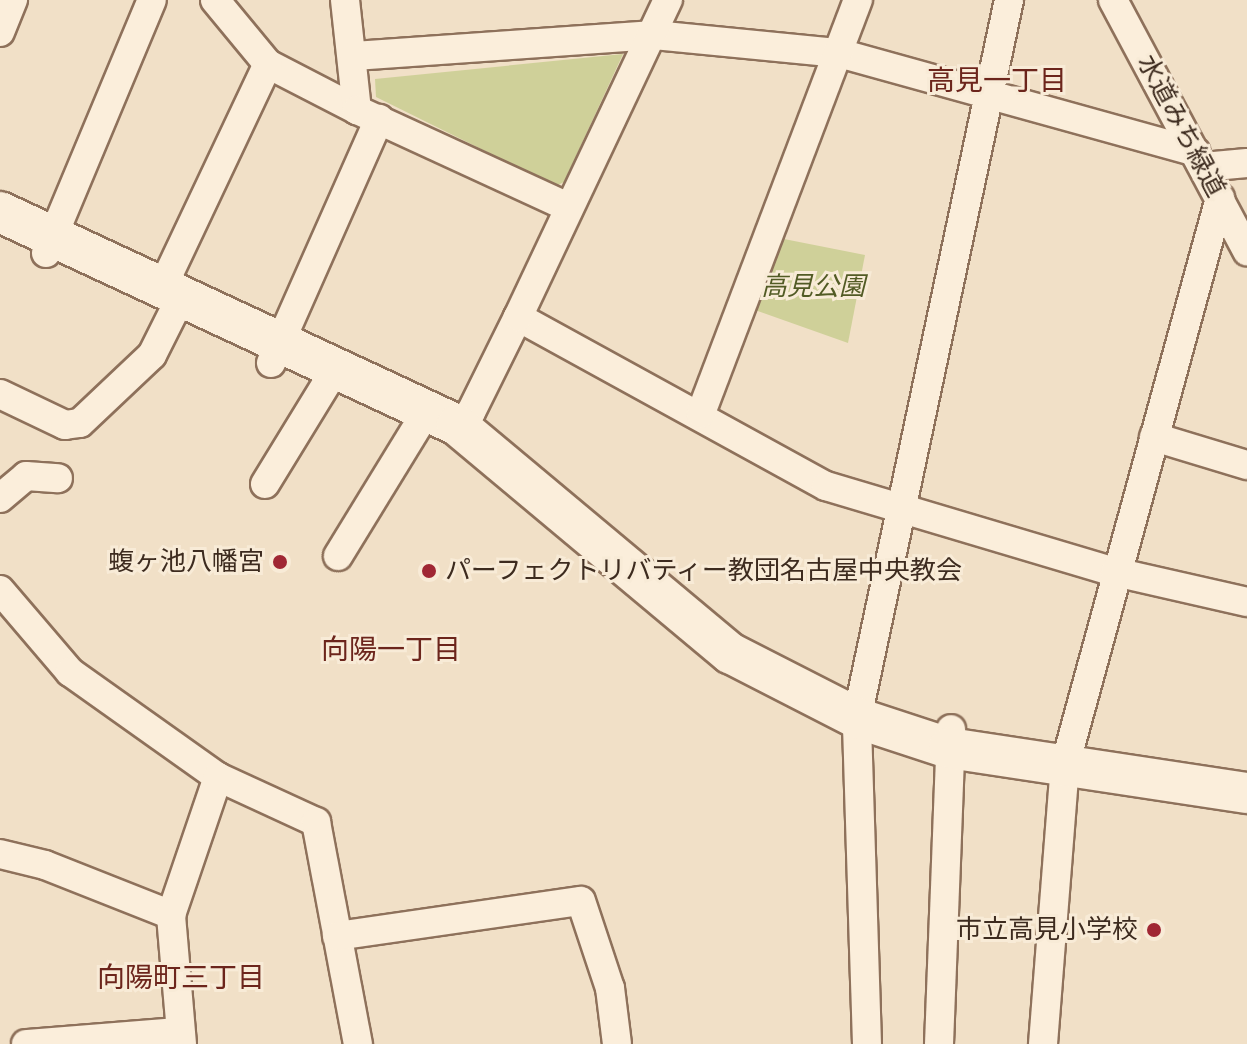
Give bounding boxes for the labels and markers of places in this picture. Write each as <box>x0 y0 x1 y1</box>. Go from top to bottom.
place label: 蝮ヶ池八幡宮 <box>108 546 264 578</box>
marker: 蝮ヶ池八幡宮 <box>271 553 289 571</box>
place label: パーフェクトリバティー教団名古屋中央教会 <box>445 555 965 587</box>
marker: パーフェクトリバティー教団名古屋中央教会 <box>420 562 438 580</box>
place label: 市立高見小学校 <box>956 914 1138 946</box>
marker: 市立高見小学校 <box>1145 921 1163 939</box>

